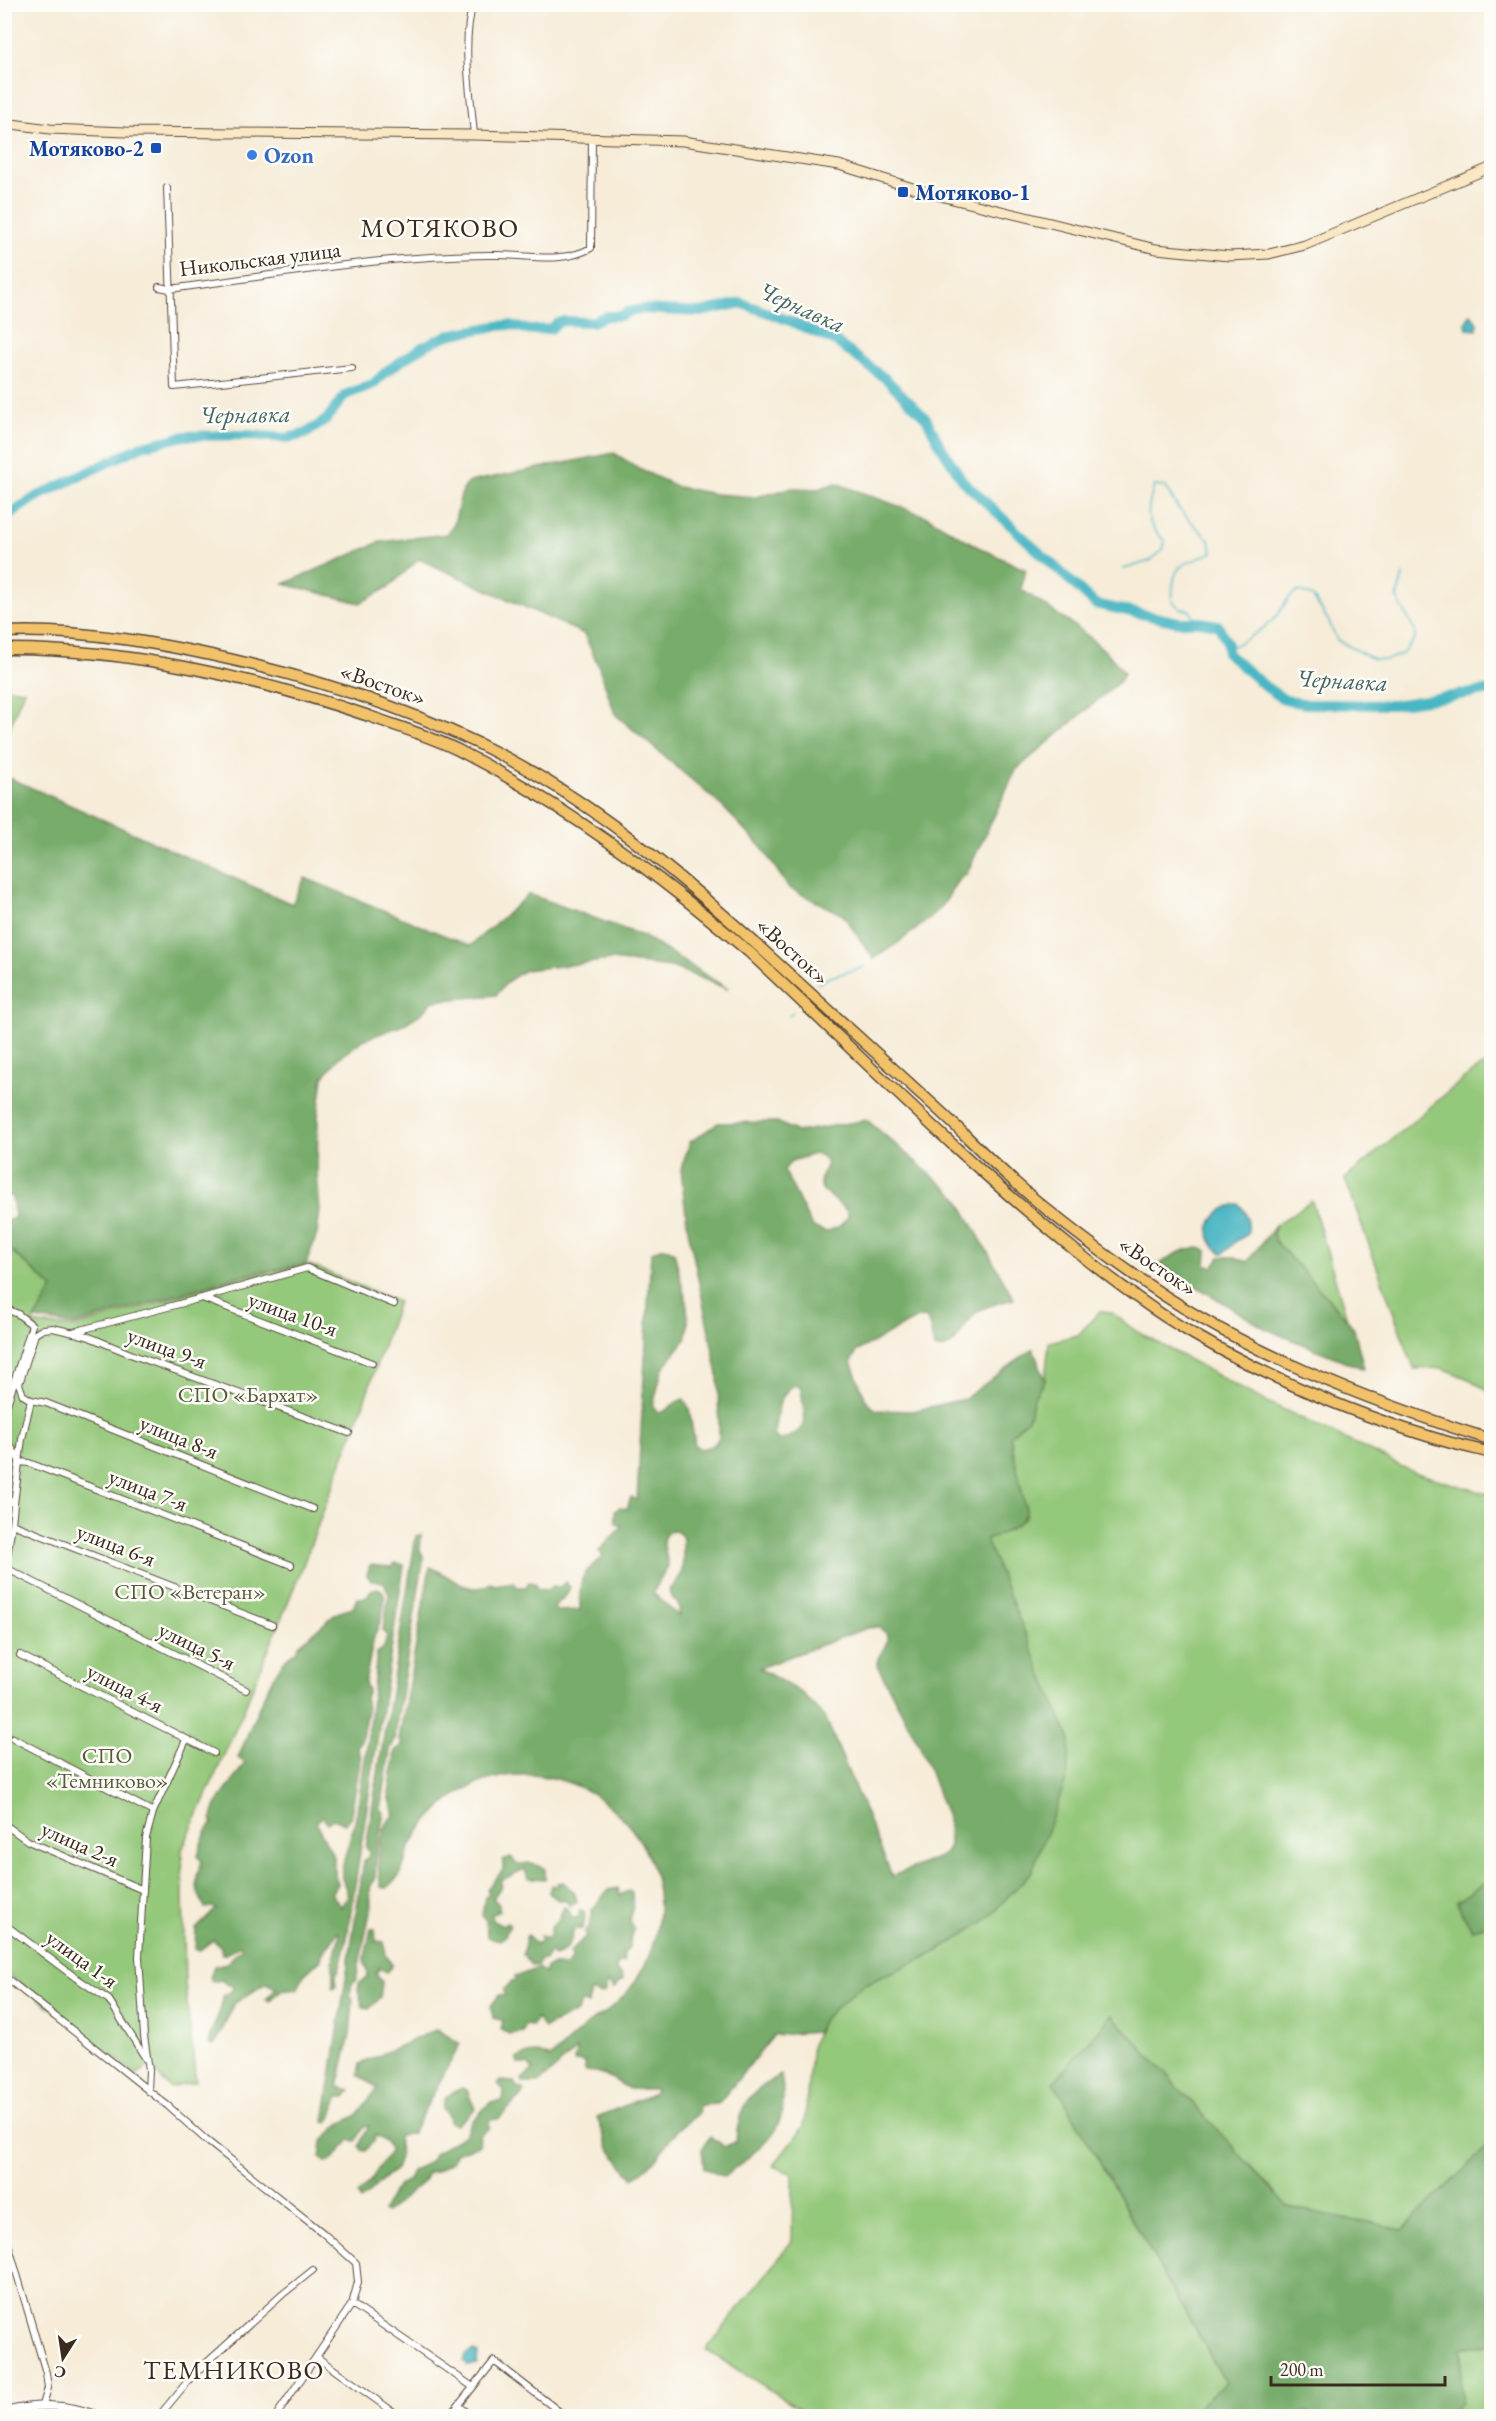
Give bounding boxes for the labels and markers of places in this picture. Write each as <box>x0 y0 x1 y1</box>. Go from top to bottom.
place label: Мотяково-2 <box>29 134 144 163</box>
marker: Мотяково-2 <box>149 141 163 155</box>
place label: Ozon <box>264 141 314 170</box>
marker: Ozon <box>245 148 259 162</box>
place label: Мотяково-1 <box>915 178 1030 207</box>
marker: Мотяково-1 <box>896 185 910 199</box>

